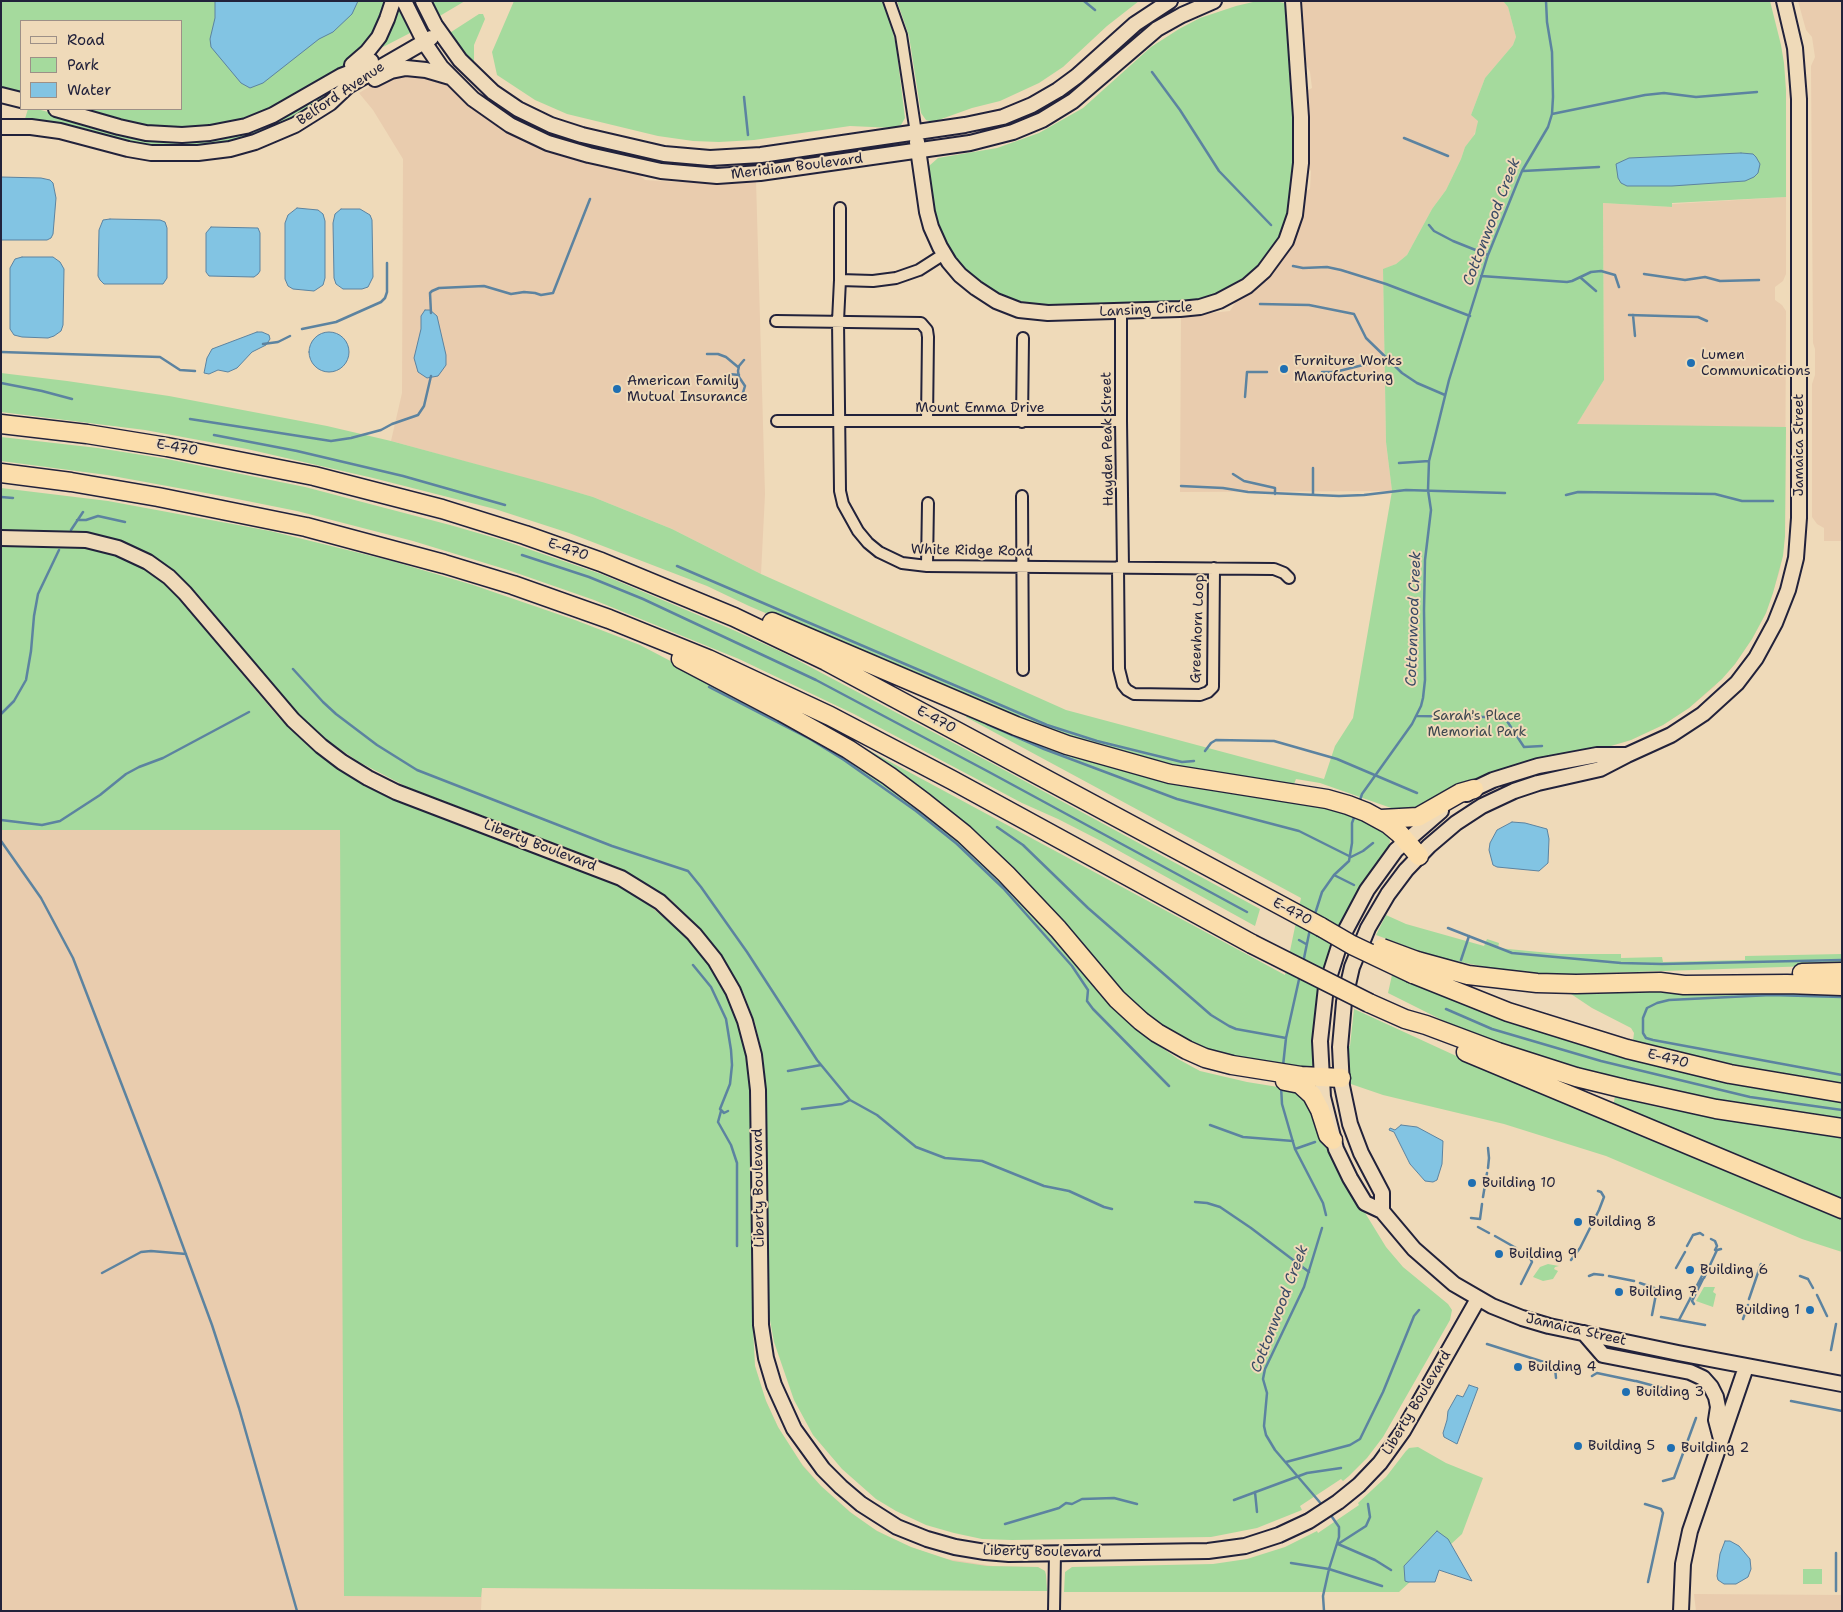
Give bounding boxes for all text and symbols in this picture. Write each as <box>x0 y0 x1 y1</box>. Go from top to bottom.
legend <box>20 20 182 110</box>
text: Road <box>67 30 105 50</box>
text: Park <box>67 55 99 75</box>
street label: Belford Avenue <box>294 58 388 130</box>
text: Water <box>67 80 111 100</box>
street label: Meridian Boulevard <box>730 151 864 183</box>
water label: Cottonwood Creek <box>1459 156 1525 288</box>
street label: Lansing Circle <box>1099 299 1193 321</box>
place label: Lumen Communications <box>1701 347 1811 380</box>
place label: Furniture Works Manufacturing <box>1294 353 1402 386</box>
marker: Lumen Communications <box>1685 357 1697 369</box>
marker: Furniture Works Manufacturing <box>1278 363 1290 375</box>
street label: Hayden Peak Street <box>1098 372 1118 506</box>
place label: American Family Mutual Insurance <box>627 373 748 406</box>
marker: American Family Mutual Insurance <box>611 383 623 395</box>
street label: Jamaica Street <box>1791 394 1807 496</box>
street label: Mount Emma Drive <box>915 400 1045 416</box>
street label: E-470 <box>155 436 199 460</box>
street label: E-470 <box>545 535 591 565</box>
street label: White Ridge Road <box>911 542 1033 560</box>
water label: Cottonwood Creek <box>1403 551 1425 687</box>
street label: Greenhorn Loop <box>1188 574 1208 684</box>
street label: E-470 <box>914 703 958 737</box>
park label: Sarah's Place Memorial Park <box>1427 708 1527 740</box>
street label: Liberty Boulevard <box>481 817 599 875</box>
street label: E-470 <box>1270 895 1314 929</box>
street label: E-470 <box>1646 1046 1690 1072</box>
street label: Liberty Boulevard <box>750 1128 768 1248</box>
place label: Building 10 <box>1482 1175 1556 1191</box>
marker: Building 10 <box>1466 1177 1478 1189</box>
place label: Building 8 <box>1588 1214 1656 1230</box>
marker: Building 8 <box>1572 1216 1584 1228</box>
water label: Cottonwood Creek <box>1247 1243 1313 1375</box>
place label: Building 9 <box>1509 1246 1577 1262</box>
marker: Building 9 <box>1493 1248 1505 1260</box>
place label: Building 6 <box>1700 1262 1768 1278</box>
marker: Building 6 <box>1684 1264 1696 1276</box>
place label: Building 7 <box>1629 1284 1697 1300</box>
marker: Building 7 <box>1613 1286 1625 1298</box>
place label: Building 1 <box>1736 1302 1800 1318</box>
marker: Building 1 <box>1804 1304 1816 1316</box>
street label: Jamaica Street <box>1524 1310 1628 1350</box>
street label: Liberty Boulevard <box>1379 1348 1455 1458</box>
place label: Building 4 <box>1528 1359 1596 1375</box>
marker: Building 4 <box>1512 1361 1524 1373</box>
place label: Building 3 <box>1636 1384 1704 1400</box>
marker: Building 3 <box>1620 1386 1632 1398</box>
place label: Building 5 <box>1588 1438 1655 1454</box>
marker: Building 5 <box>1572 1440 1584 1452</box>
place label: Building 2 <box>1681 1440 1749 1456</box>
marker: Building 2 <box>1665 1442 1677 1454</box>
street label: Liberty Boulevard <box>982 1543 1102 1561</box>

